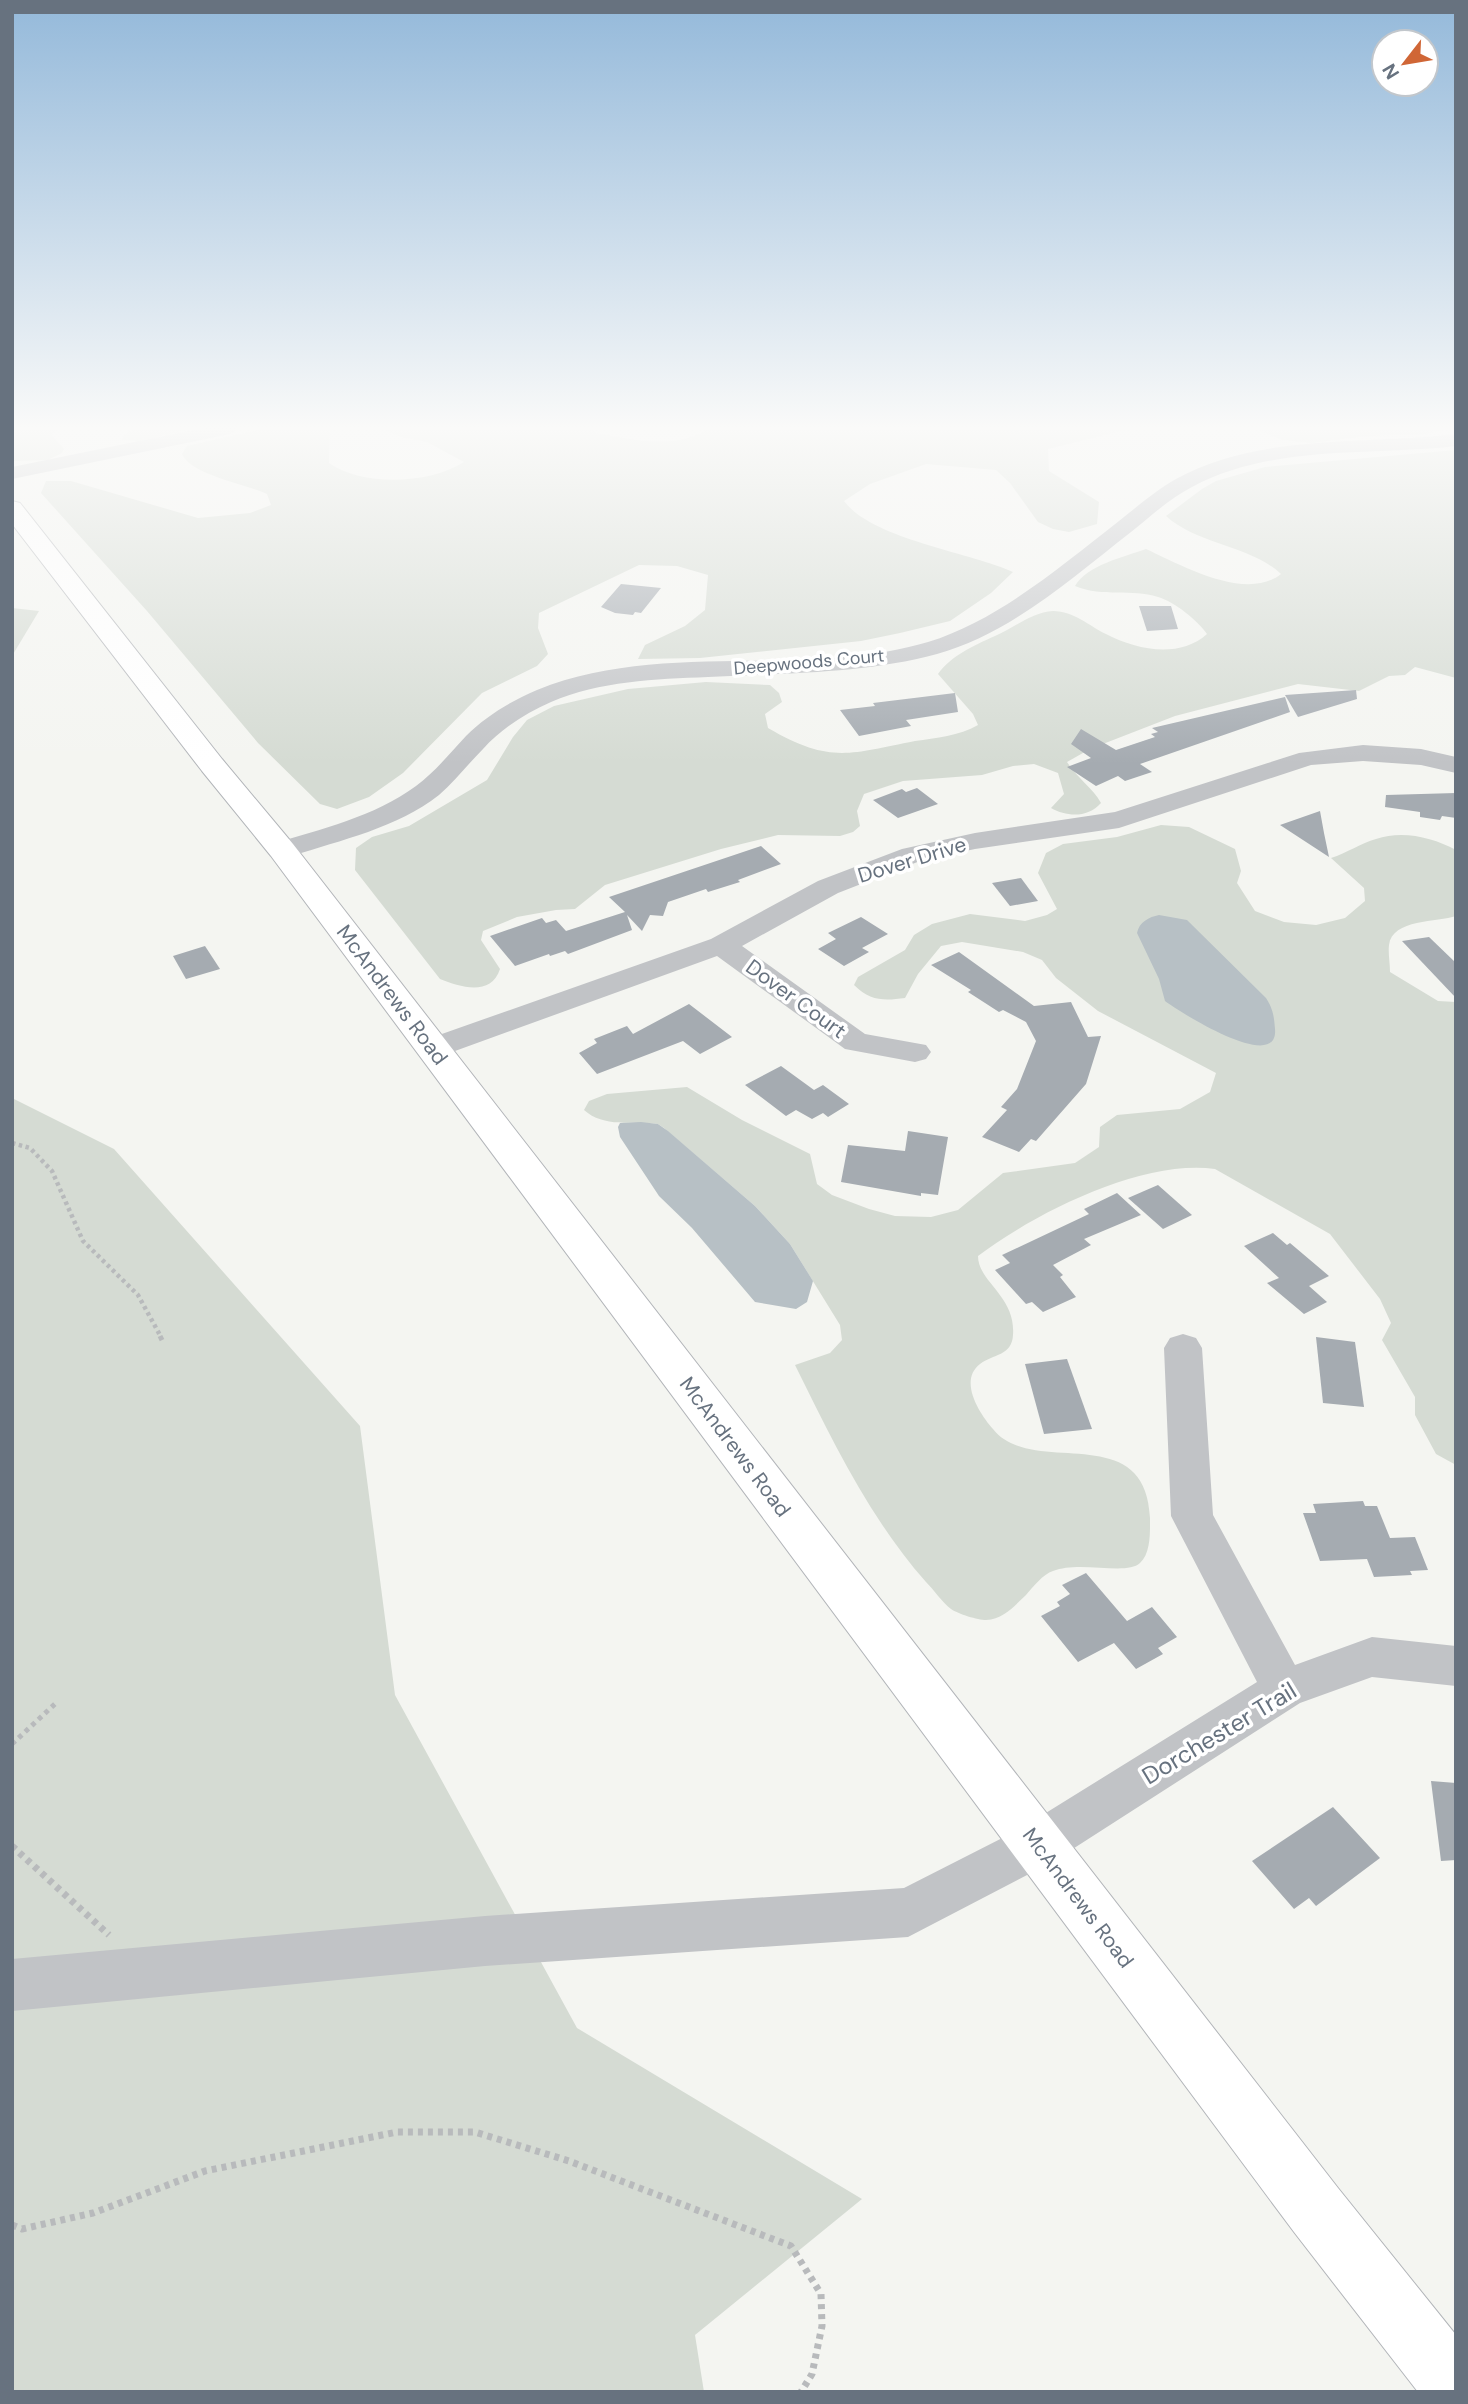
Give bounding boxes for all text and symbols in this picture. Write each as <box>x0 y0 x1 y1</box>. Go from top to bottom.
north arrow <box>1370 28 1440 98</box>
text: N <box>1377 59 1405 84</box>
street label: Deepwoods Court <box>733 643 885 681</box>
street label: Dover Drive <box>854 830 970 890</box>
street label: McAndrews Road <box>330 919 454 1071</box>
street label: Dover Court <box>740 953 852 1045</box>
street label: McAndrews Road <box>673 1371 797 1523</box>
street label: Dorchester Trail <box>1136 1675 1302 1791</box>
street label: McAndrews Road <box>1016 1822 1140 1974</box>

